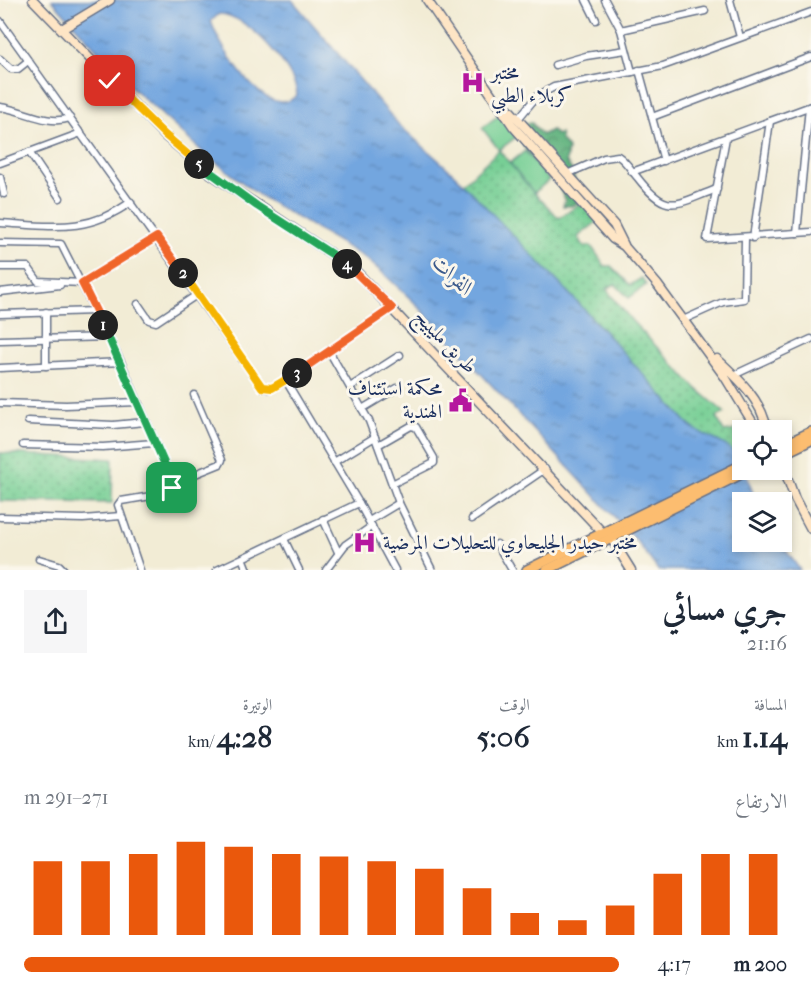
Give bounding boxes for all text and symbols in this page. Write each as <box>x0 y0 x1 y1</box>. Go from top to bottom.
pin <box>84 55 135 106</box>
place label: مختبر كربلاء الطبي <box>489 61 572 114</box>
icon: check <box>93 64 126 97</box>
hospital icon: مختبر كربلاء الطبي <box>460 70 486 96</box>
pin: 5 <box>184 149 214 179</box>
text: 5 <box>196 154 202 173</box>
pin: 4 <box>332 249 362 279</box>
water label: الفرات <box>427 250 479 301</box>
text: 4 <box>342 254 352 273</box>
pin: 2 <box>168 258 198 288</box>
text: 2 <box>179 263 187 282</box>
street label: طريق مليبيج <box>405 305 482 382</box>
pin: 1 <box>88 310 118 340</box>
text: 1 <box>100 315 106 334</box>
pin: 3 <box>282 358 312 388</box>
text: 3 <box>294 363 300 382</box>
place label: محكمة استئناف الهندية <box>348 377 442 424</box>
public building icon: محكمة استئناف الهندية <box>447 387 473 413</box>
map controls <box>732 420 792 552</box>
button: locate <box>732 420 792 480</box>
pin <box>146 462 197 513</box>
icon: arrive <box>155 471 188 504</box>
button: layers <box>732 492 792 552</box>
hospital icon: مختبر حيدر الجليحاوي للتحليلات المرضية <box>352 529 378 555</box>
place label: مختبر حيدر الجليحاوي للتحليلات المرضية <box>383 531 637 558</box>
button: share <box>24 590 87 653</box>
text: جري مسائي <box>662 590 787 629</box>
text: 21:16 <box>747 632 787 655</box>
text: الوتيرة <box>243 695 272 714</box>
text: الوقت <box>499 695 530 714</box>
text: المسافة <box>754 695 787 714</box>
text: 4:28 <box>217 720 272 755</box>
text: 5:06 <box>477 720 530 755</box>
text: 1.14 <box>742 720 787 755</box>
text: /km <box>188 732 217 751</box>
text: km <box>717 732 742 751</box>
text: 271–291 m <box>24 786 109 809</box>
text: الارتفاع <box>735 790 787 813</box>
text: 4:17 <box>658 953 691 976</box>
text: 200 m <box>734 953 787 976</box>

